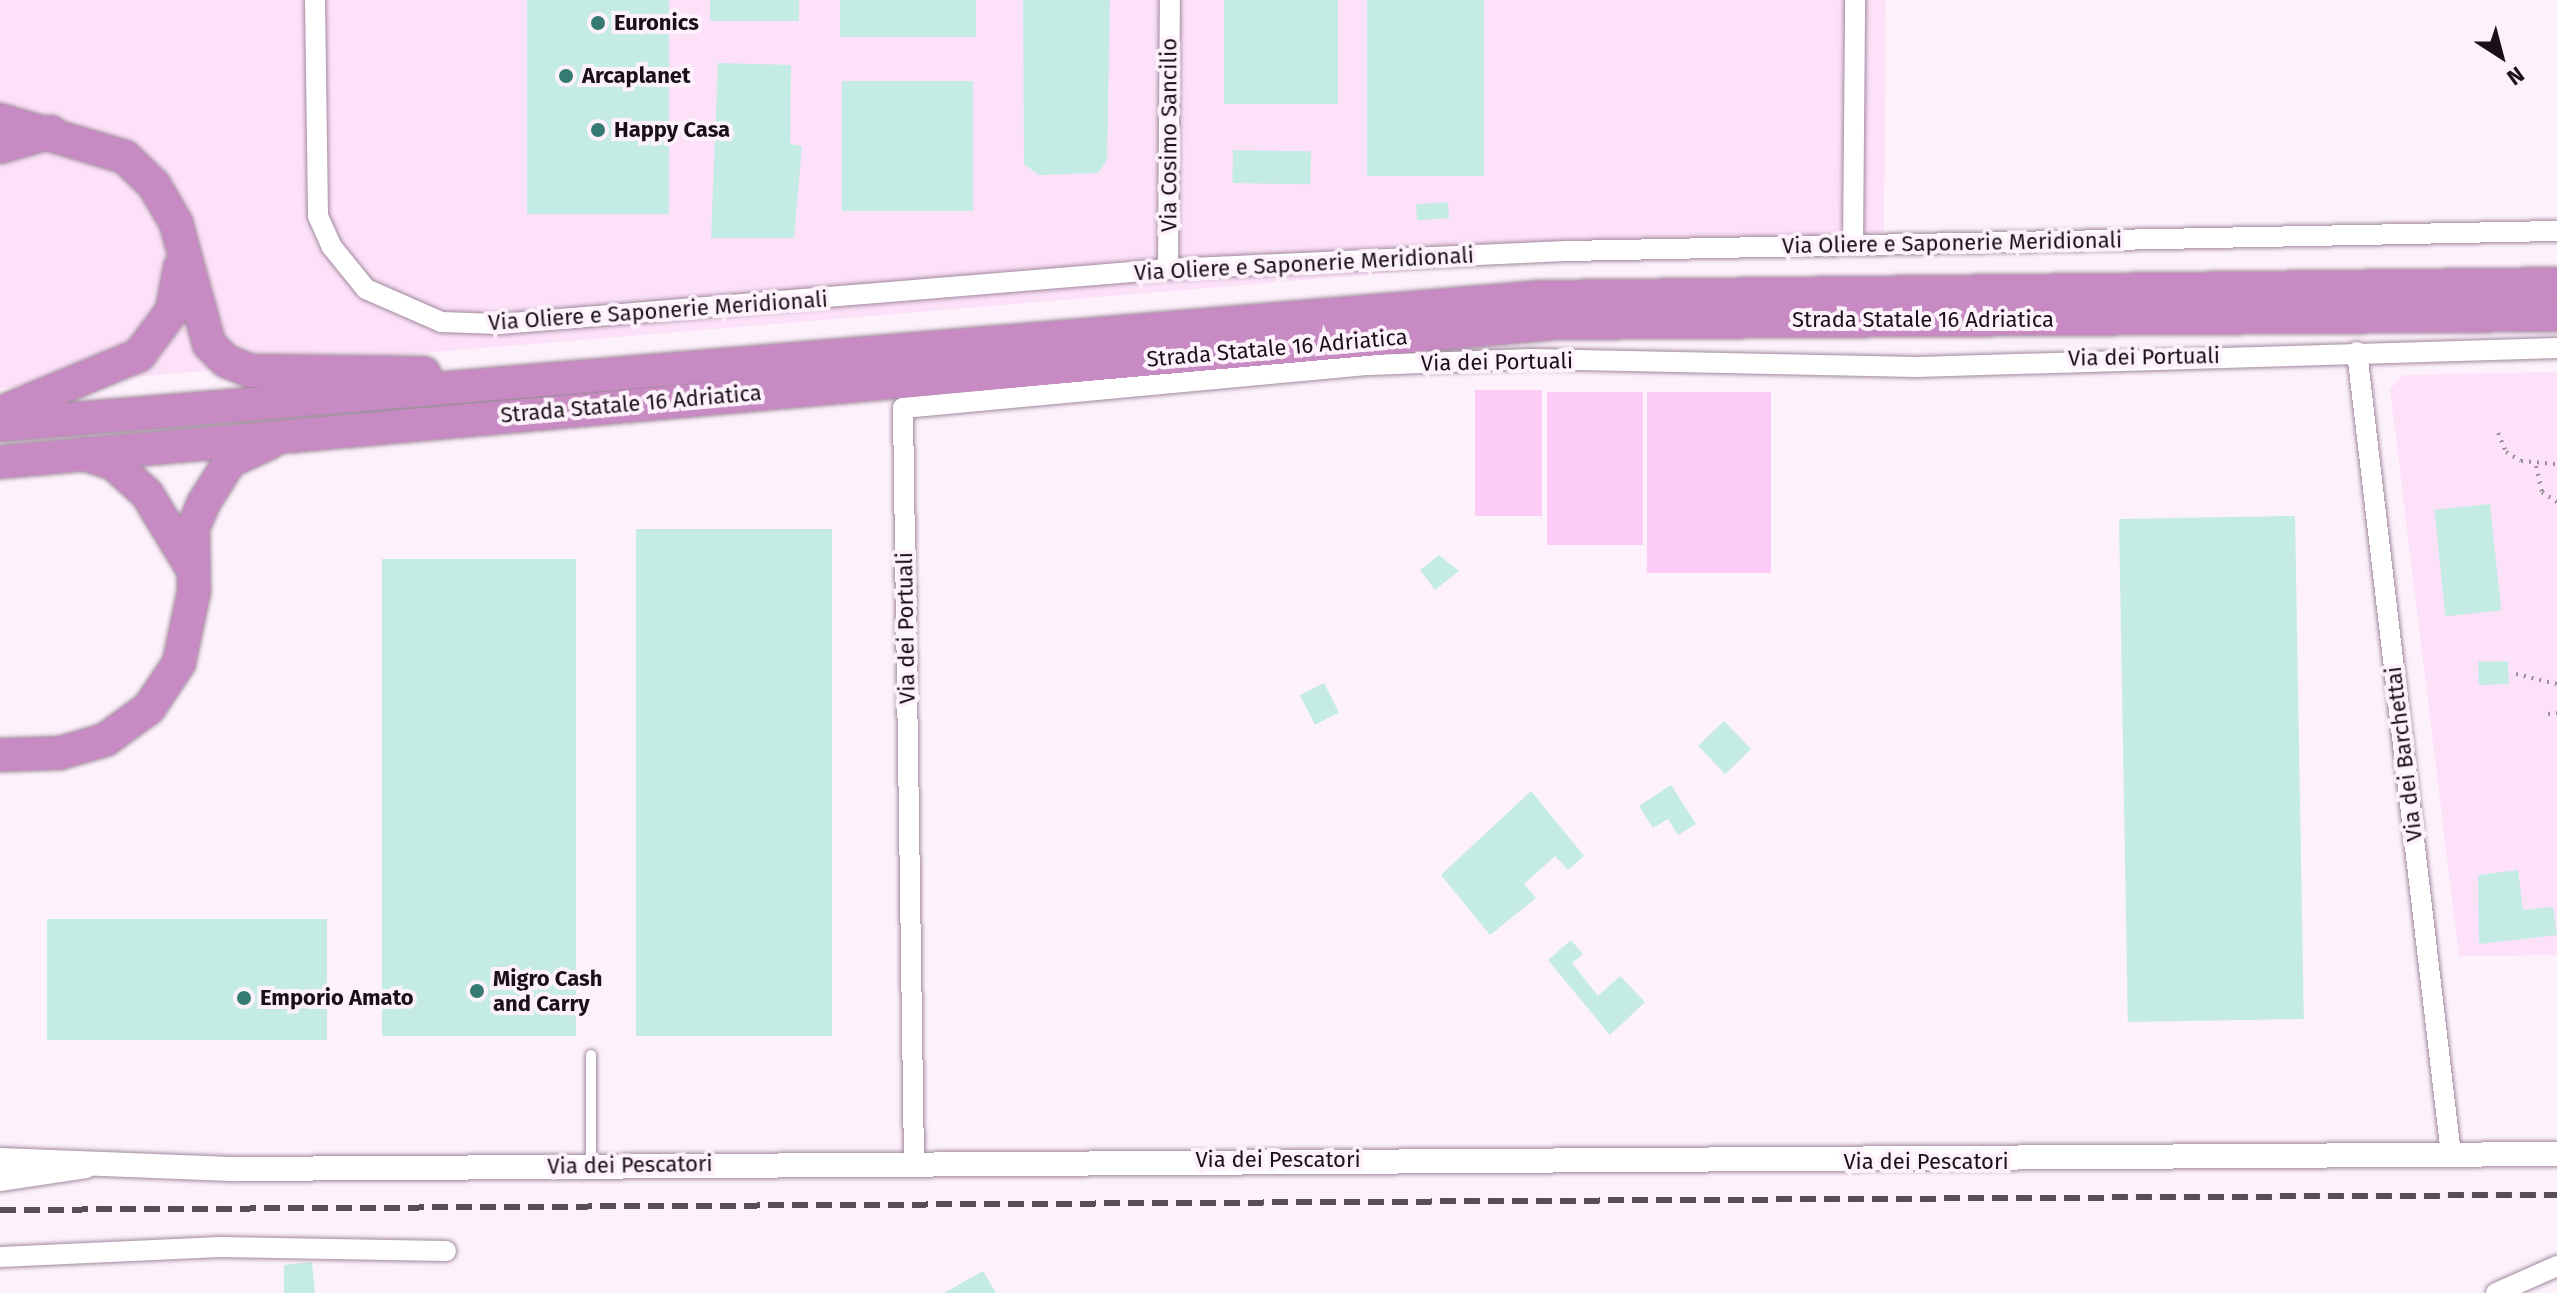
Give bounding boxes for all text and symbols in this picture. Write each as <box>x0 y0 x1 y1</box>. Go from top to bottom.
place label: Euronics <box>614 10 699 36</box>
marker: Euronics <box>589 14 607 32</box>
north arrow <box>2461 16 2541 96</box>
street label: Via Cosimo Sancilio <box>1156 38 1182 232</box>
text: N <box>2502 61 2529 91</box>
place label: Arcaplanet <box>582 63 690 89</box>
marker: Arcaplanet <box>557 67 575 85</box>
place label: Happy Casa <box>614 117 730 143</box>
marker: Happy Casa <box>589 121 607 139</box>
street label: Via Oliere e Saponerie Meridionali <box>1782 227 2122 259</box>
street label: Via Oliere e Saponerie Meridionali <box>1133 242 1475 286</box>
street label: Via Oliere e Saponerie Meridionali <box>487 286 829 336</box>
street label: Strada Statale 16 Adriatica <box>1792 307 2054 333</box>
street label: Strada Statale 16 Adriatica <box>1145 323 1409 373</box>
street label: Via dei Portuali <box>2068 342 2220 372</box>
street label: Via dei Portuali <box>1421 347 1573 377</box>
street label: Strada Statale 16 Adriatica <box>499 379 763 429</box>
street label: Via dei Portuali <box>891 552 921 704</box>
street label: Via dei Barchettai <box>2380 665 2428 843</box>
place label: Migro Cash and Carry <box>493 965 602 1016</box>
marker: Migro Cash and Carry <box>468 982 486 1000</box>
place label: Emporio Amato <box>260 985 414 1011</box>
marker: Emporio Amato <box>235 989 253 1007</box>
street label: Via dei Pescatori <box>1195 1147 1361 1173</box>
street label: Via dei Pescatori <box>1843 1149 2009 1175</box>
street label: Via dei Pescatori <box>547 1150 713 1180</box>

